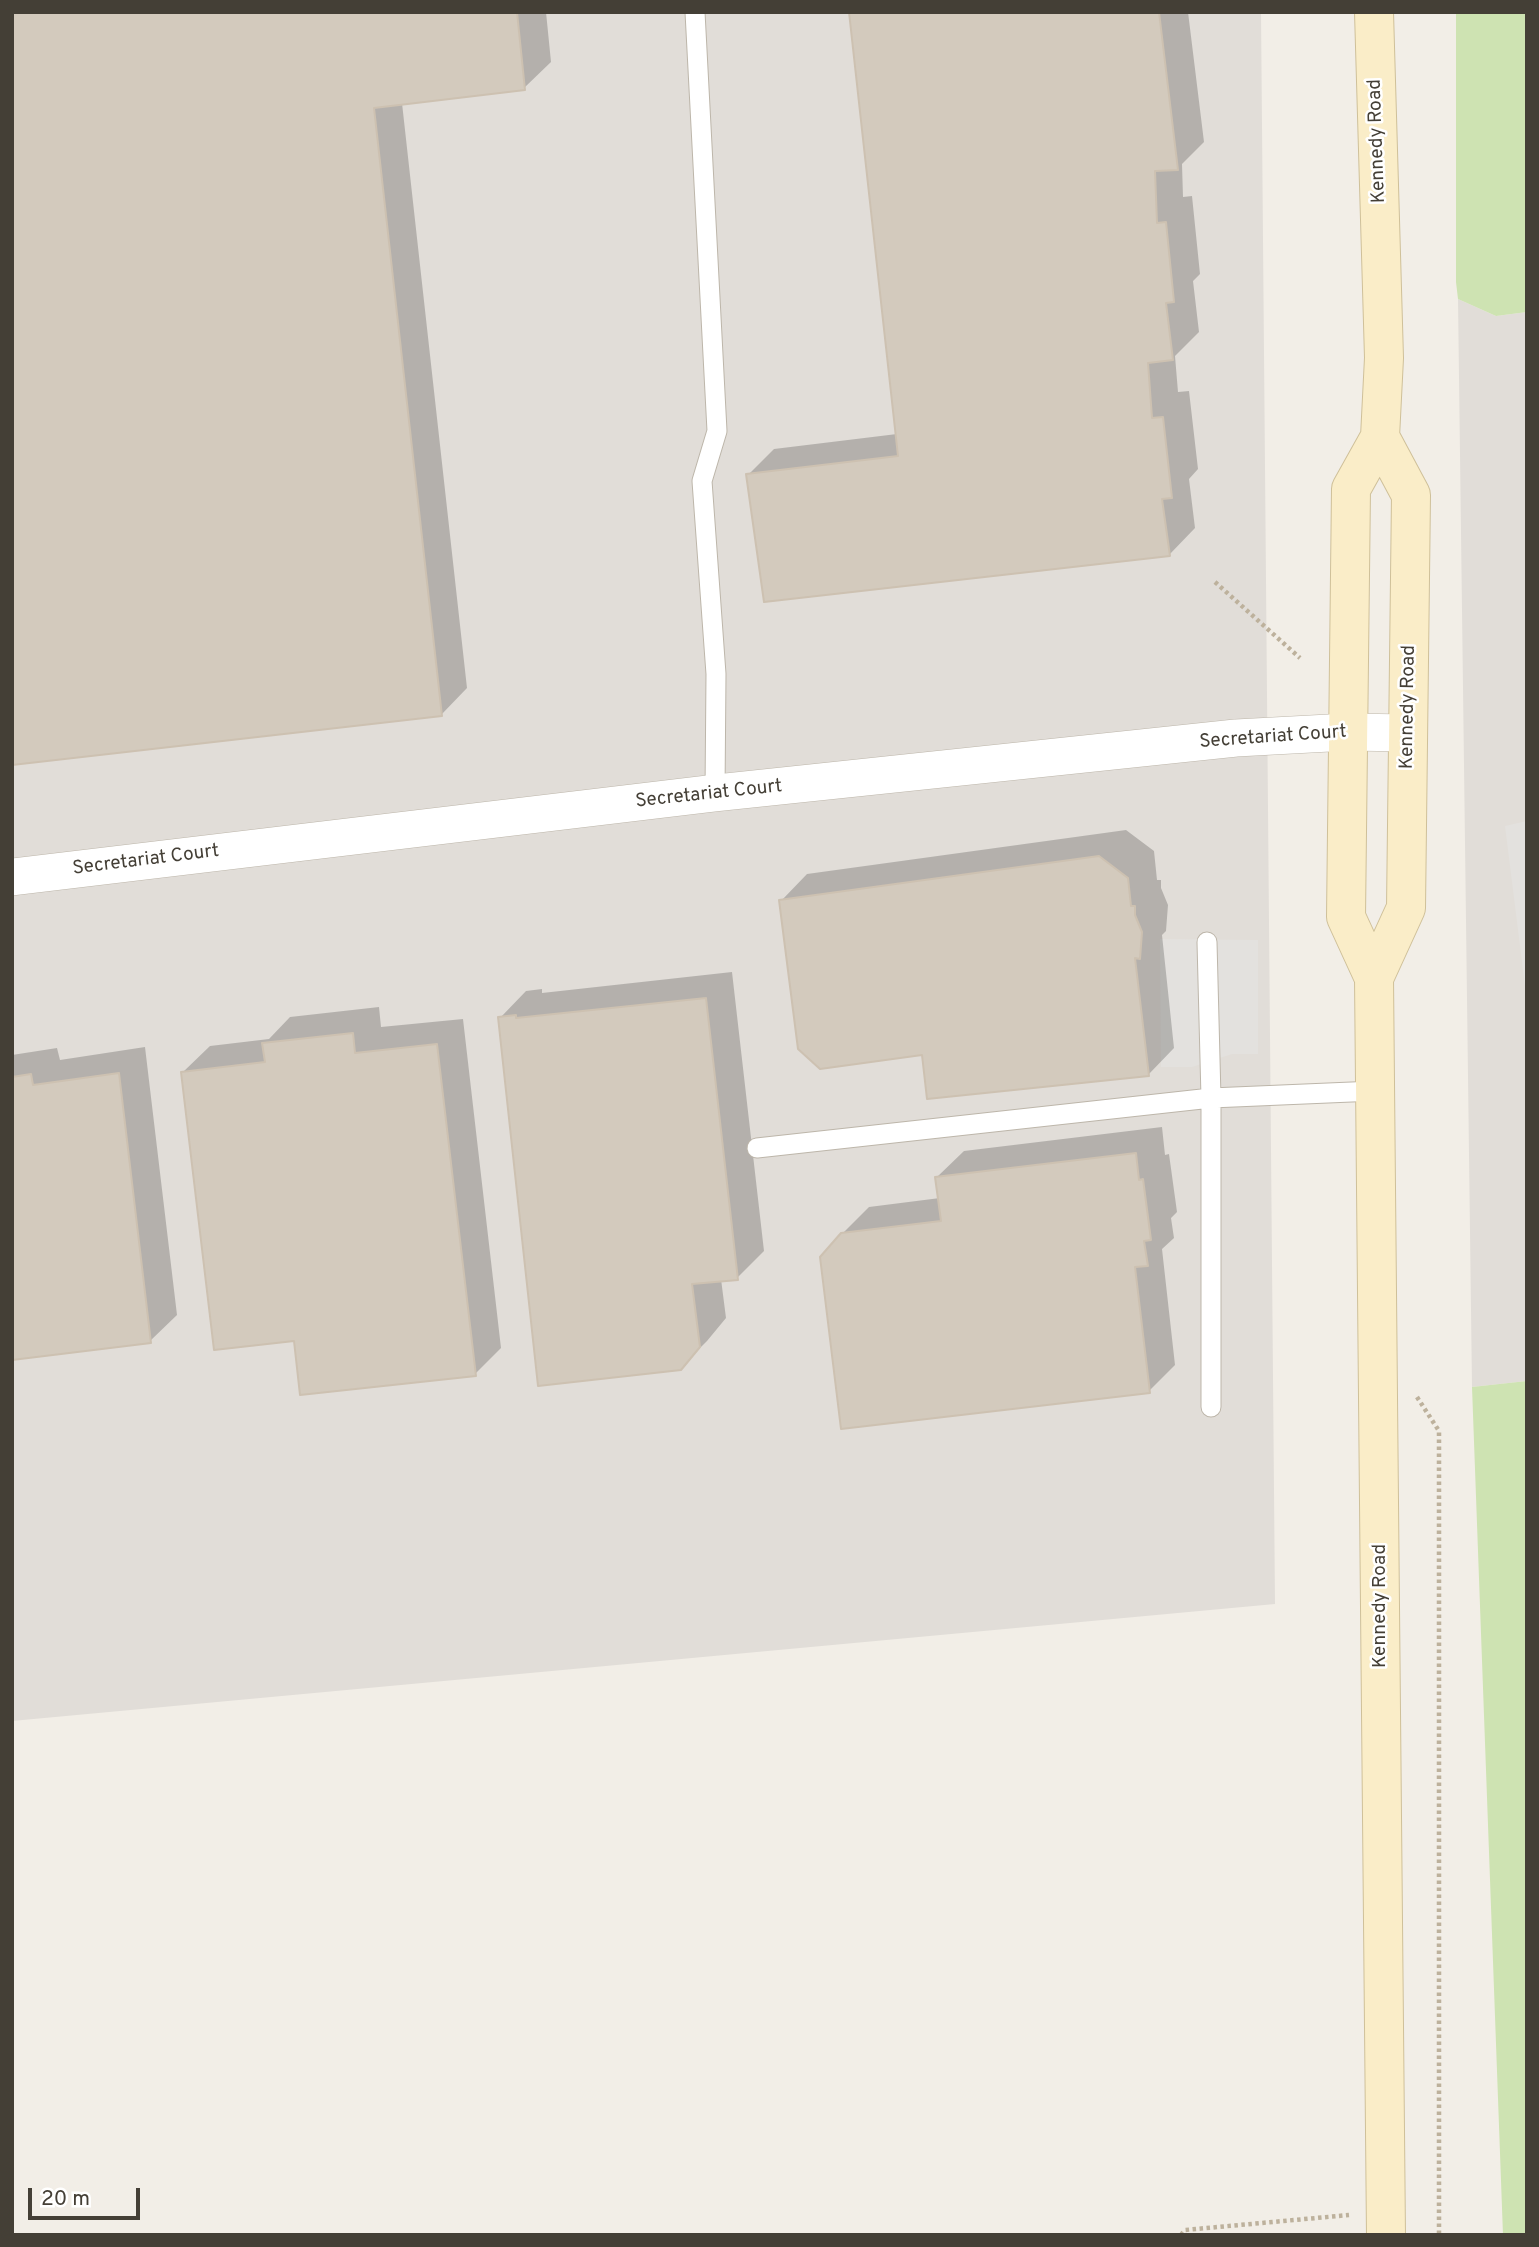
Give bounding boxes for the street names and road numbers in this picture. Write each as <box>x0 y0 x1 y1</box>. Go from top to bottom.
street label: Kennedy Road <box>1364 79 1392 203</box>
street label: Kennedy Road <box>1397 645 1421 769</box>
street label: Secretariat Court <box>1199 721 1347 755</box>
street label: Secretariat Court <box>634 776 784 814</box>
street label: Secretariat Court <box>71 841 221 881</box>
street label: Kennedy Road <box>1370 1544 1392 1668</box>

